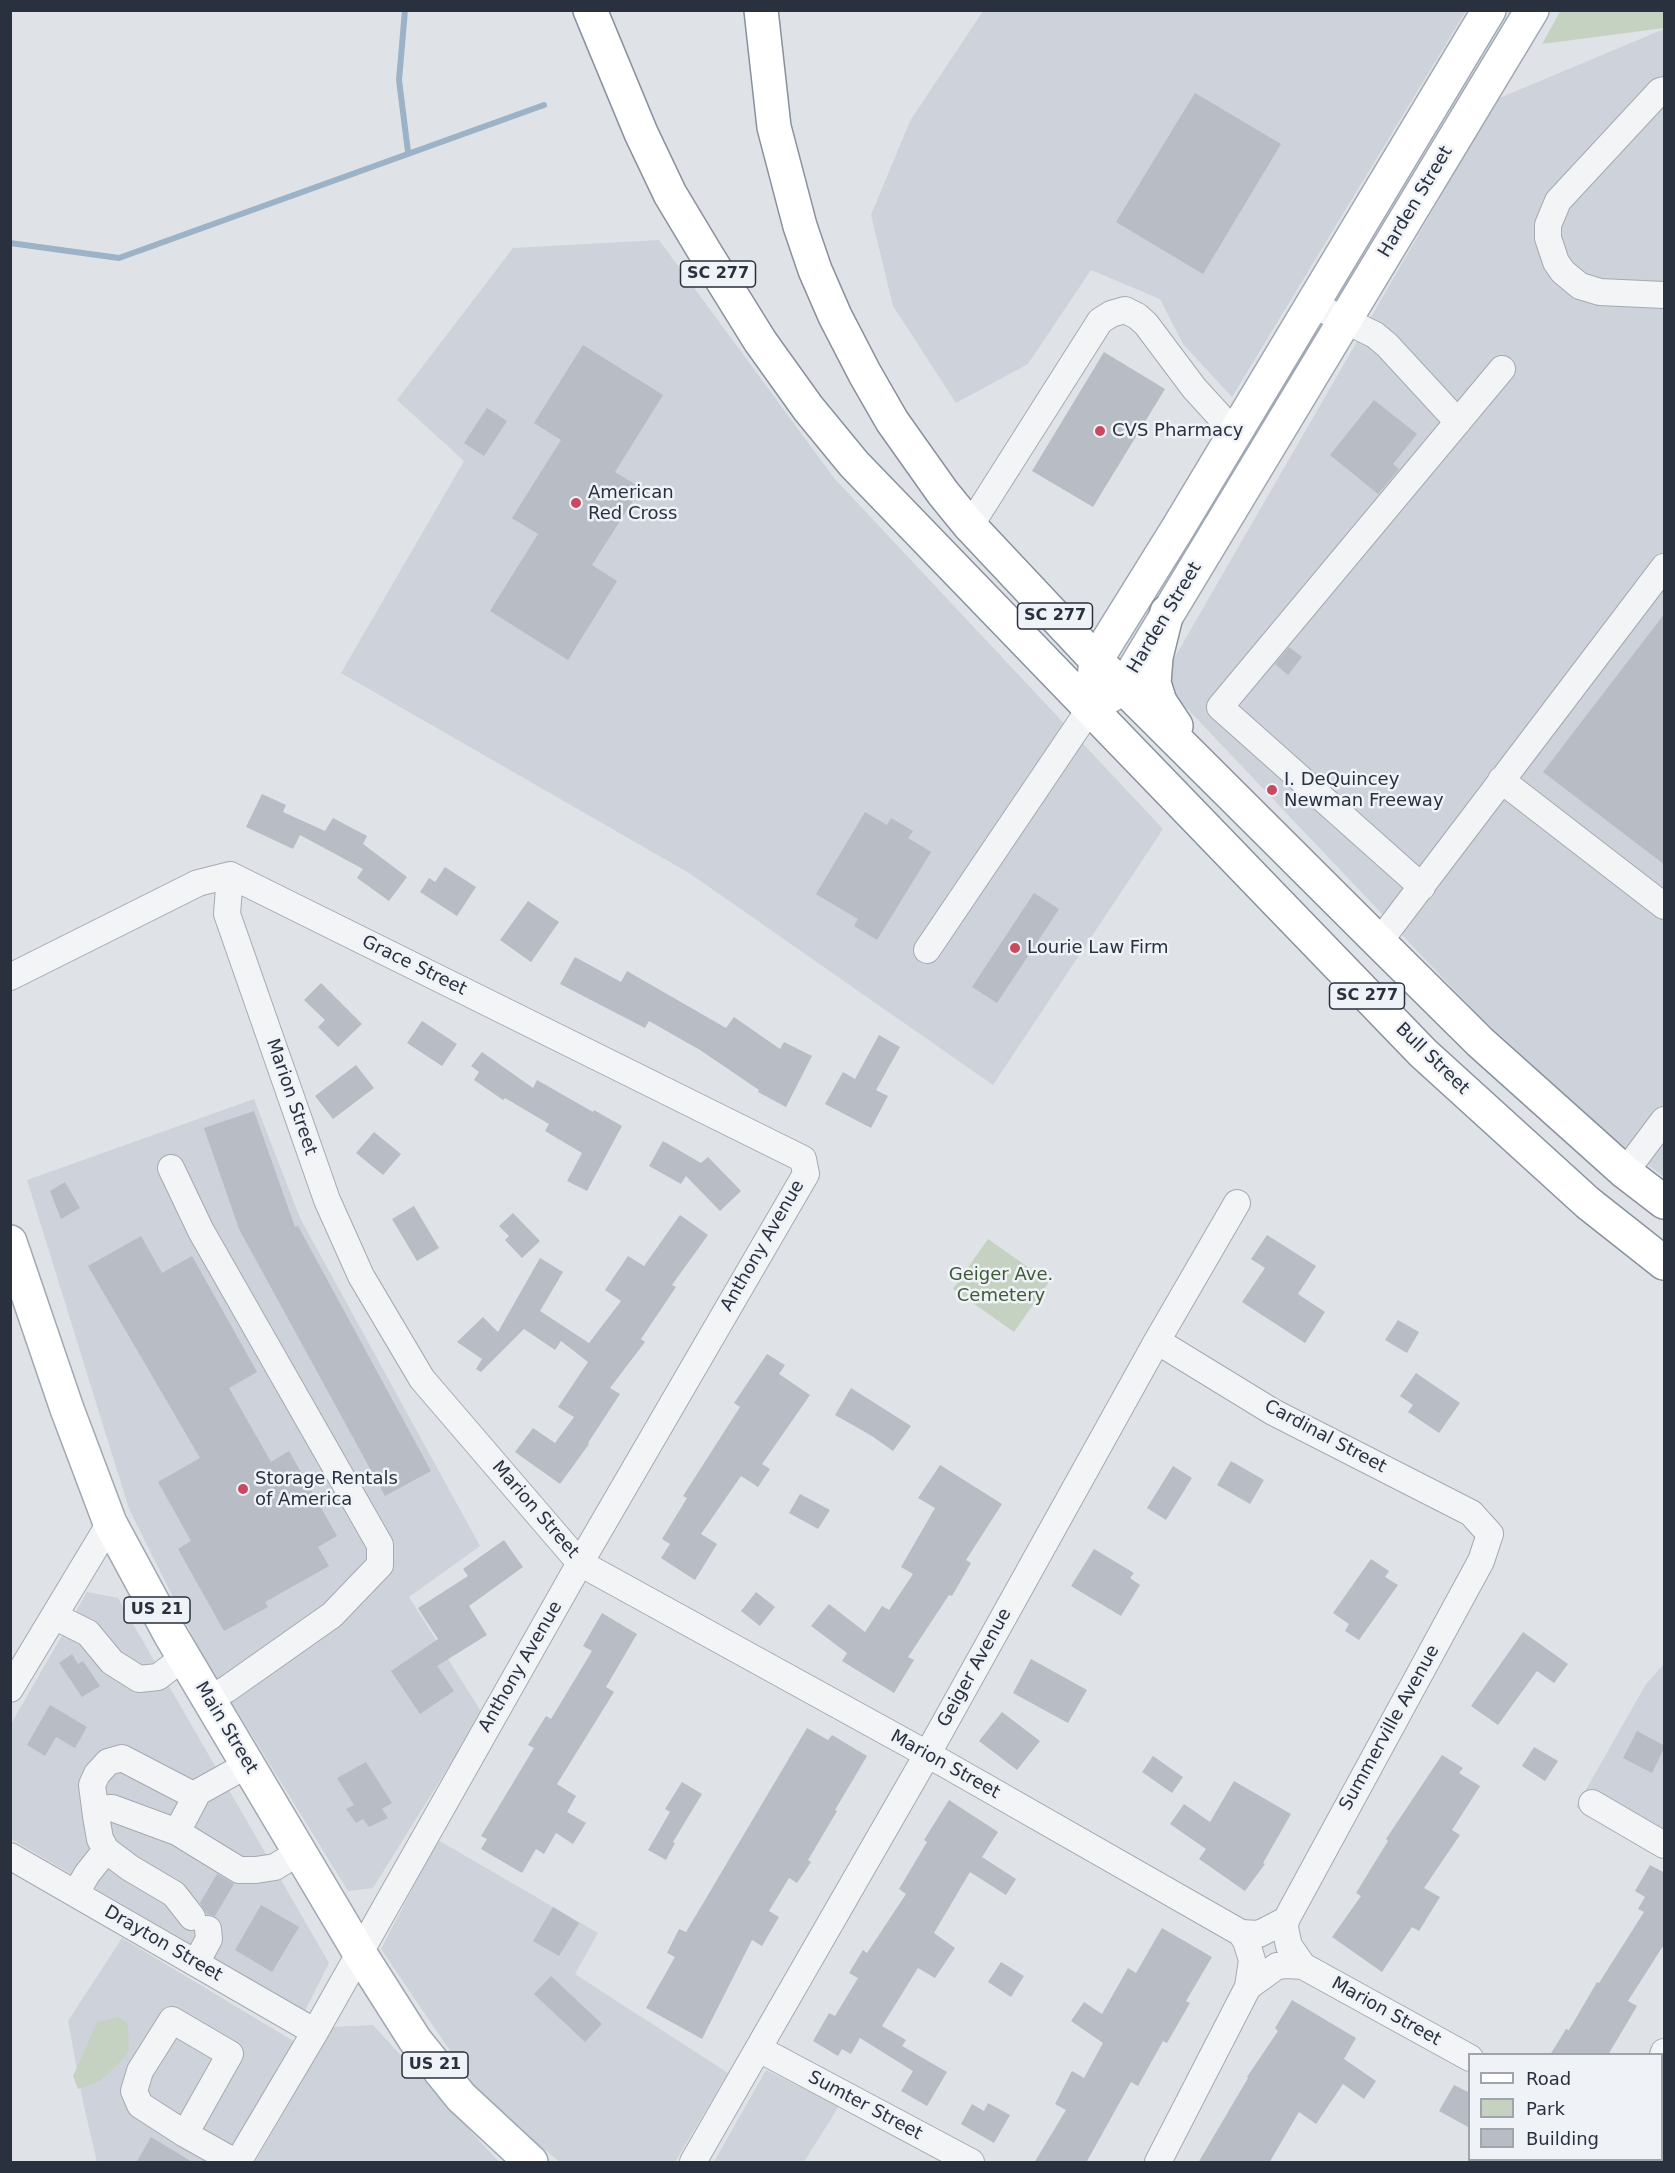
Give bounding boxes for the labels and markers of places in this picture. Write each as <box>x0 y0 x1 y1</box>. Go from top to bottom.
place label: CVS Pharmacy <box>1112 420 1244 442</box>
marker: CVS Pharmacy <box>1093 424 1107 438</box>
place label: American Red Cross <box>588 482 677 524</box>
marker: American Red Cross <box>569 496 583 510</box>
place label: I. DeQuincey Newman Freeway <box>1284 769 1444 812</box>
marker: I. DeQuincey Newman Freeway <box>1265 783 1279 797</box>
place label: Lourie Law Firm <box>1027 937 1168 959</box>
marker: Lourie Law Firm <box>1008 941 1022 955</box>
place label: Storage Rentals of America <box>255 1468 398 1510</box>
marker: Storage Rentals of America <box>236 1482 250 1496</box>

